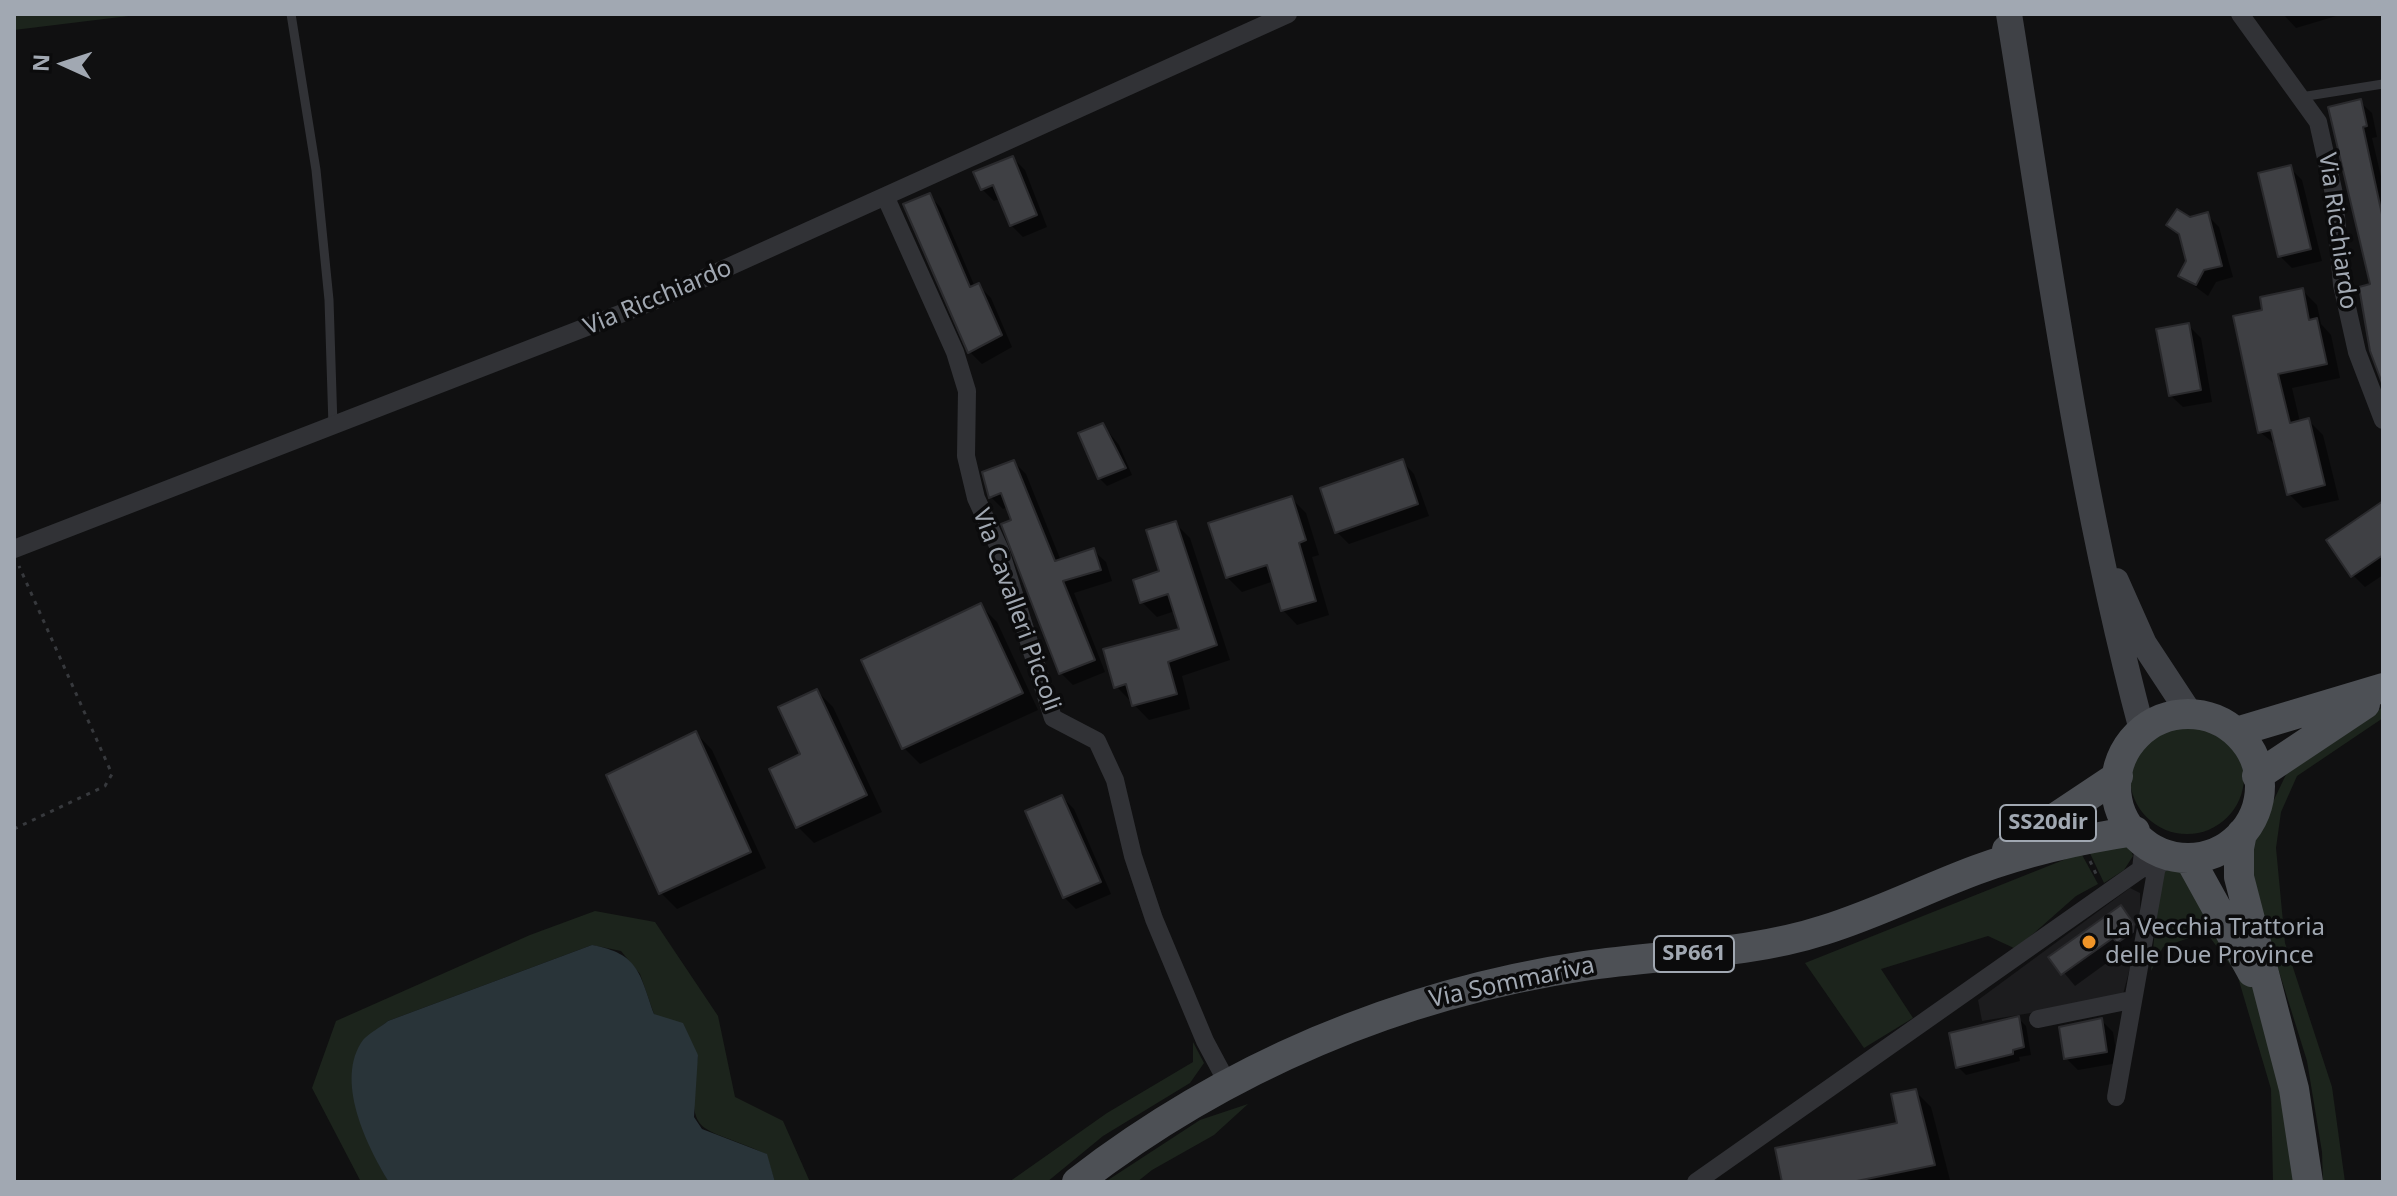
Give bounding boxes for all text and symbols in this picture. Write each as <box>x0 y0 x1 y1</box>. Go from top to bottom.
north arrow <box>24 24 104 104</box>
text: N <box>25 53 55 72</box>
street label: Via Ricchiardo <box>2312 151 2362 311</box>
street label: Via Ricchiardo <box>580 254 736 342</box>
street label: Via Cavalleri Piccoli <box>966 505 1066 715</box>
road number: SS20dir <box>2000 805 2096 841</box>
place label: La Vecchia Trattoria delle Due Province <box>2105 914 2325 970</box>
marker: La Vecchia Trattoria delle Due Province <box>2080 933 2098 951</box>
road number: SP661 <box>1654 936 1734 972</box>
street label: Via Sommariva <box>1427 951 1597 1015</box>

